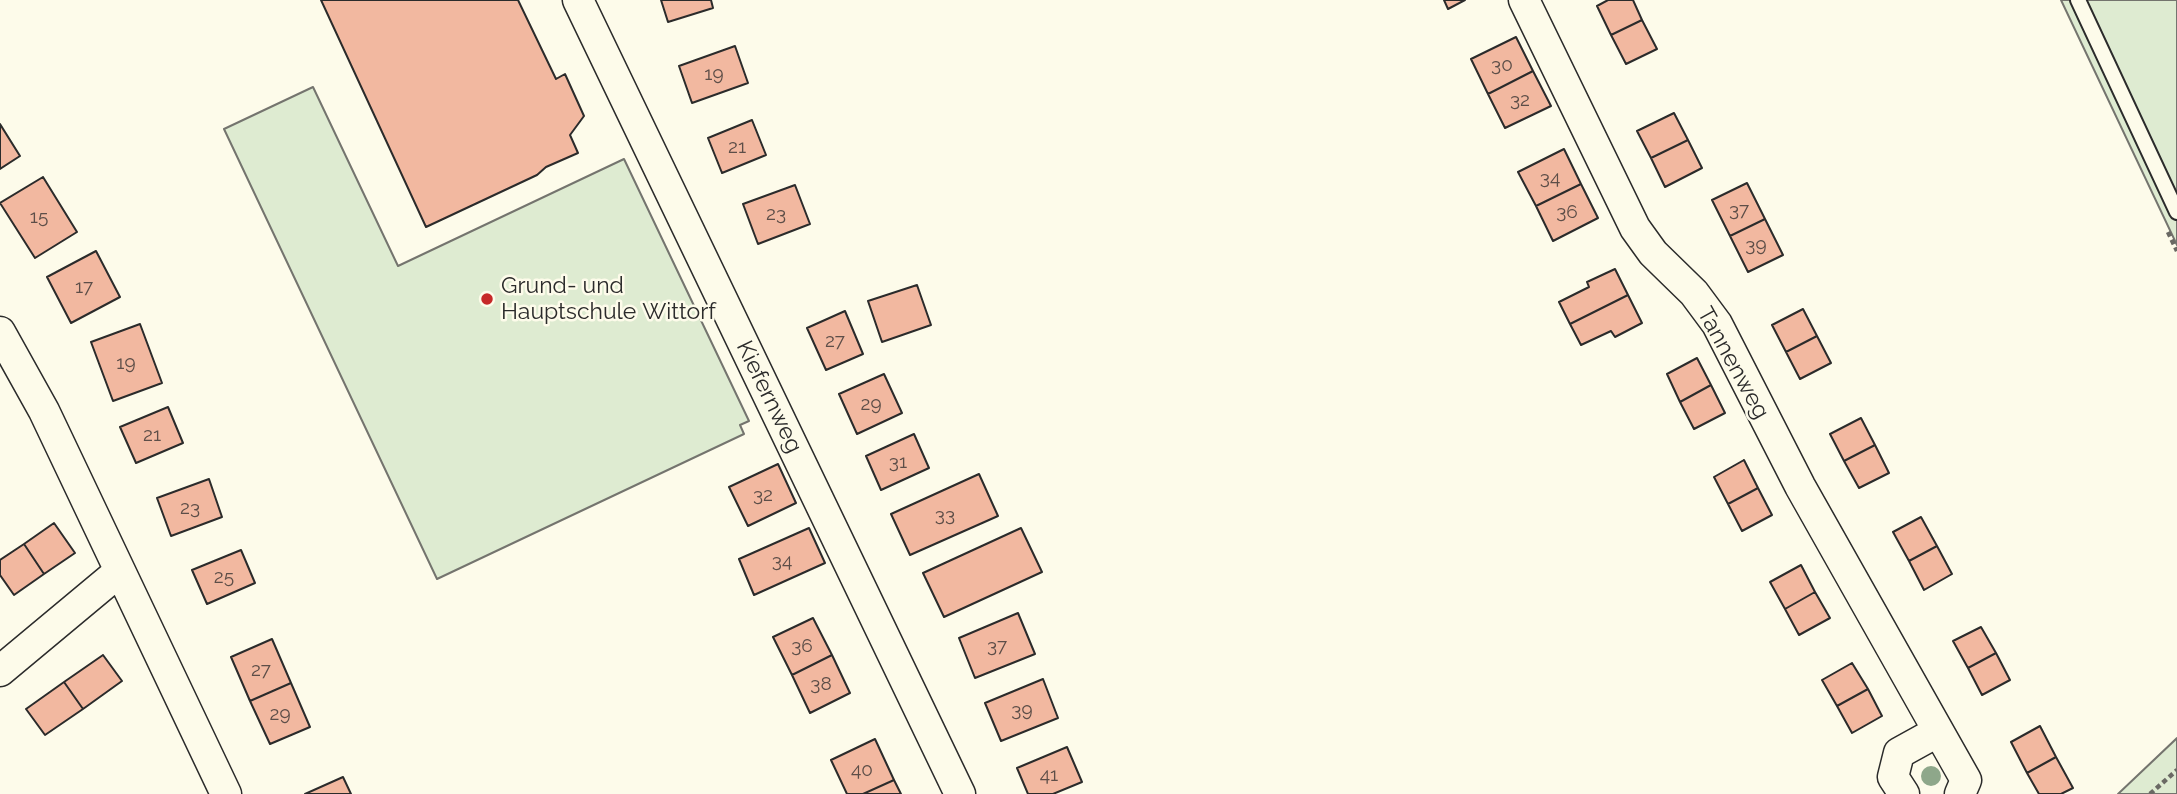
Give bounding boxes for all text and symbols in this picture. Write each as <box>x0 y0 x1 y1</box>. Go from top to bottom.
house number: 30 <box>1491 54 1513 76</box>
house number: 19 <box>704 63 724 85</box>
house number: 32 <box>1510 89 1530 111</box>
house number: 21 <box>728 136 746 158</box>
house number: 34 <box>1540 167 1560 189</box>
house number: 37 <box>1729 199 1749 221</box>
house number: 36 <box>1556 201 1578 223</box>
house number: 23 <box>766 203 786 225</box>
house number: 15 <box>30 206 48 228</box>
house number: 39 <box>1745 234 1767 256</box>
place label: Grund- und Hauptschule Wittorf <box>501 272 716 326</box>
house number: 17 <box>75 276 93 298</box>
marker: Grund- und Hauptschule Wittorf <box>479 291 495 307</box>
street label: Tannenweg <box>1691 302 1775 424</box>
house number: 27 <box>825 330 845 352</box>
street label: Kiefernweg <box>730 337 808 457</box>
house number: 19 <box>116 352 136 374</box>
house number: 29 <box>860 393 882 415</box>
house number: 21 <box>143 424 161 446</box>
house number: 31 <box>889 451 907 473</box>
house number: 32 <box>753 484 773 506</box>
house number: 23 <box>180 497 200 519</box>
house number: 33 <box>935 504 955 526</box>
house number: 34 <box>772 550 792 572</box>
house number: 25 <box>214 566 234 588</box>
house number: 36 <box>791 635 813 657</box>
house number: 37 <box>987 635 1007 657</box>
house number: 27 <box>251 659 271 681</box>
house number: 38 <box>810 673 832 695</box>
house number: 39 <box>1011 699 1033 721</box>
house number: 29 <box>269 703 291 725</box>
house number: 40 <box>851 759 873 781</box>
house number: 41 <box>1040 764 1058 786</box>

